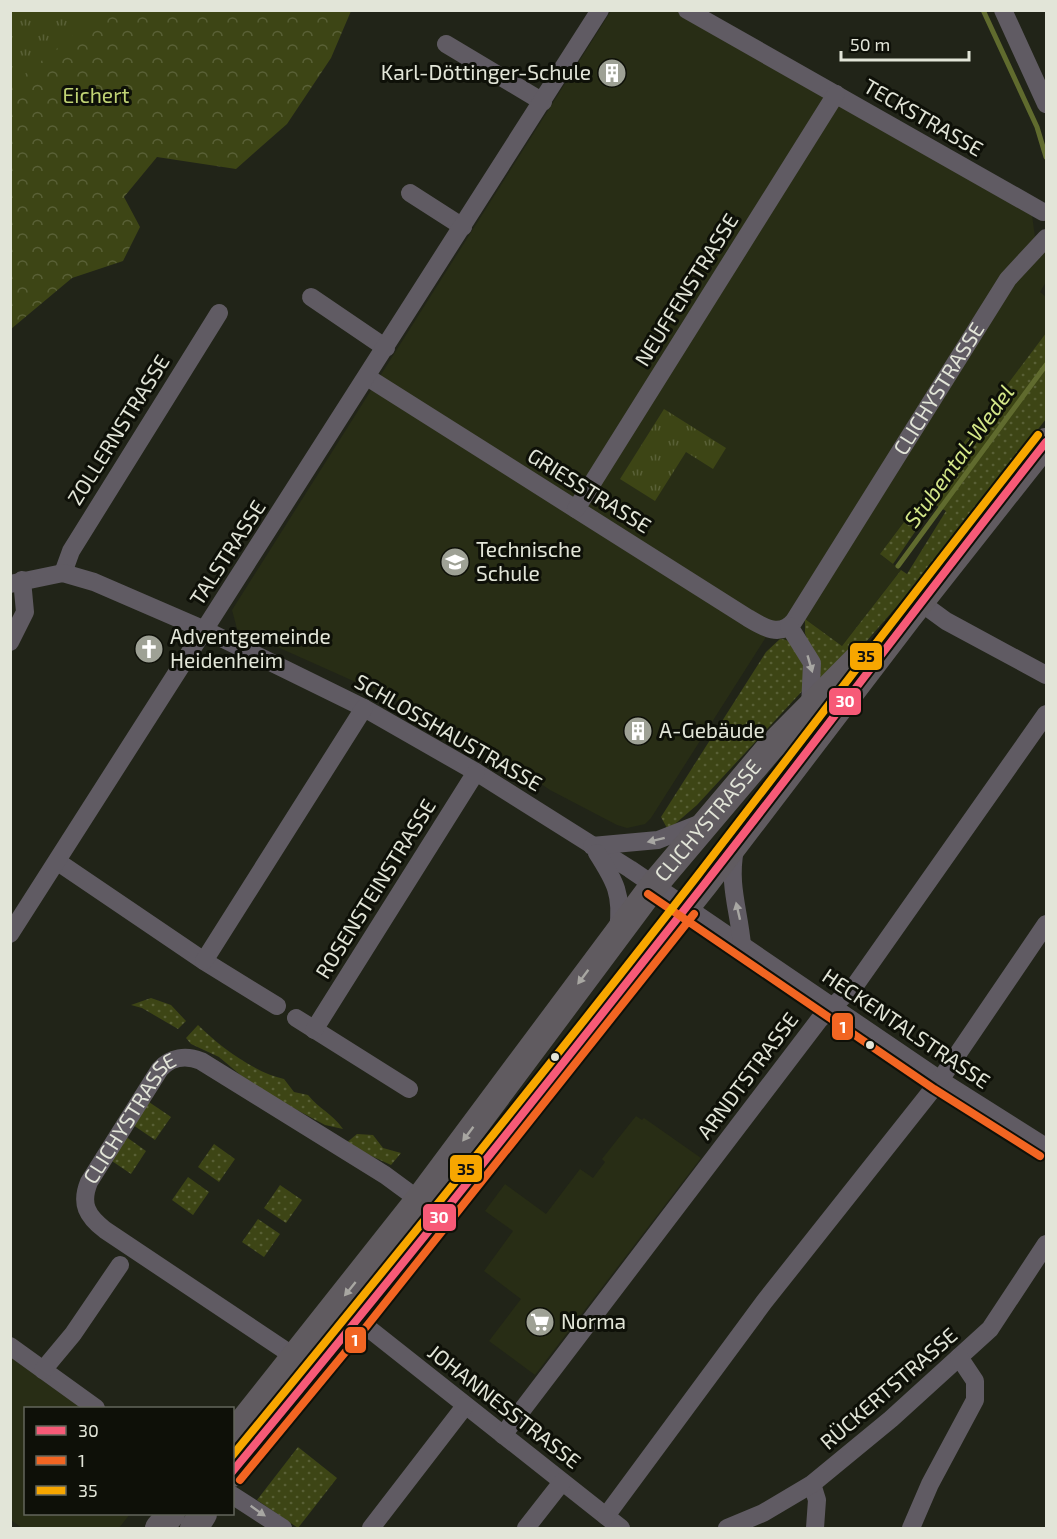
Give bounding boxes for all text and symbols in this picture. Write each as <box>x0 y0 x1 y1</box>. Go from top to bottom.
scale bar <box>841 24 968 62</box>
text: 50 m <box>850 33 890 55</box>
building icon: Karl-Döttinger-Schule <box>596 57 628 89</box>
place label: Karl-Döttinger-Schule <box>381 59 591 84</box>
street label: TECKSTRASSE <box>860 72 988 161</box>
park label: Eichert <box>62 82 130 107</box>
street label: NEUFFENSTRASSE <box>629 208 743 370</box>
street label: CLICHYSTRASSE <box>887 317 989 459</box>
street label: ZOLLERNSTRASSE <box>61 350 174 509</box>
water label: Stubental-Wedel <box>898 379 1019 532</box>
street label: GRIESSTRASSE <box>524 442 656 538</box>
street label: TALSTRASSE <box>184 495 270 609</box>
place label: Technische Schule <box>476 536 581 585</box>
school or university icon: Technische Schule <box>439 546 471 578</box>
place label: Adventgemeinde Heidenheim <box>170 623 331 672</box>
church icon: Adventgemeinde Heidenheim <box>133 633 165 665</box>
line badge: 35 <box>849 642 883 671</box>
text: 35 <box>857 646 875 665</box>
one-way arrow <box>806 655 815 673</box>
street label: SCHLOSSHAUSTRASSE <box>351 668 547 796</box>
line badge: 30 <box>828 687 862 716</box>
text: 30 <box>835 691 855 710</box>
building icon: A-Gebäude <box>622 715 654 747</box>
place label: A-Gebäude <box>659 717 765 742</box>
street label: CLICHYSTRASSE <box>649 754 765 886</box>
street label: ROSENSTEINSTRASSE <box>309 794 440 982</box>
one-way arrow <box>647 836 666 846</box>
one-way arrow <box>732 902 742 920</box>
street label: HECKENTALSTRASSE <box>818 962 995 1093</box>
one-way arrow <box>577 969 589 985</box>
street label: ARNDTSTRASSE <box>691 1007 803 1143</box>
line badge: 1 <box>831 1012 854 1041</box>
text: 1 <box>840 1017 846 1036</box>
unlabelled marker <box>864 1039 876 1051</box>
street label: CLICHYSTRASSE <box>77 1046 180 1188</box>
unlabelled marker <box>549 1051 561 1063</box>
one-way arrow <box>462 1126 474 1142</box>
line badge: 35 <box>449 1154 483 1183</box>
text: 35 <box>457 1159 475 1178</box>
line badge: 30 <box>422 1203 457 1232</box>
text: 30 <box>429 1207 449 1226</box>
one-way arrow <box>344 1282 356 1297</box>
supermarket icon: Norma <box>524 1306 556 1338</box>
place label: Norma <box>561 1308 626 1333</box>
street label: RÜCKERTSTRASSE <box>814 1322 962 1454</box>
line badge: 1 <box>344 1326 367 1354</box>
text: 1 <box>352 1330 358 1349</box>
street label: JOHANNESSTRASSE <box>424 1338 586 1473</box>
legend <box>24 1407 234 1515</box>
text: 30 <box>78 1419 99 1441</box>
text: 1 <box>78 1449 85 1471</box>
text: 35 <box>78 1479 98 1501</box>
one-way arrow <box>250 1505 266 1517</box>

